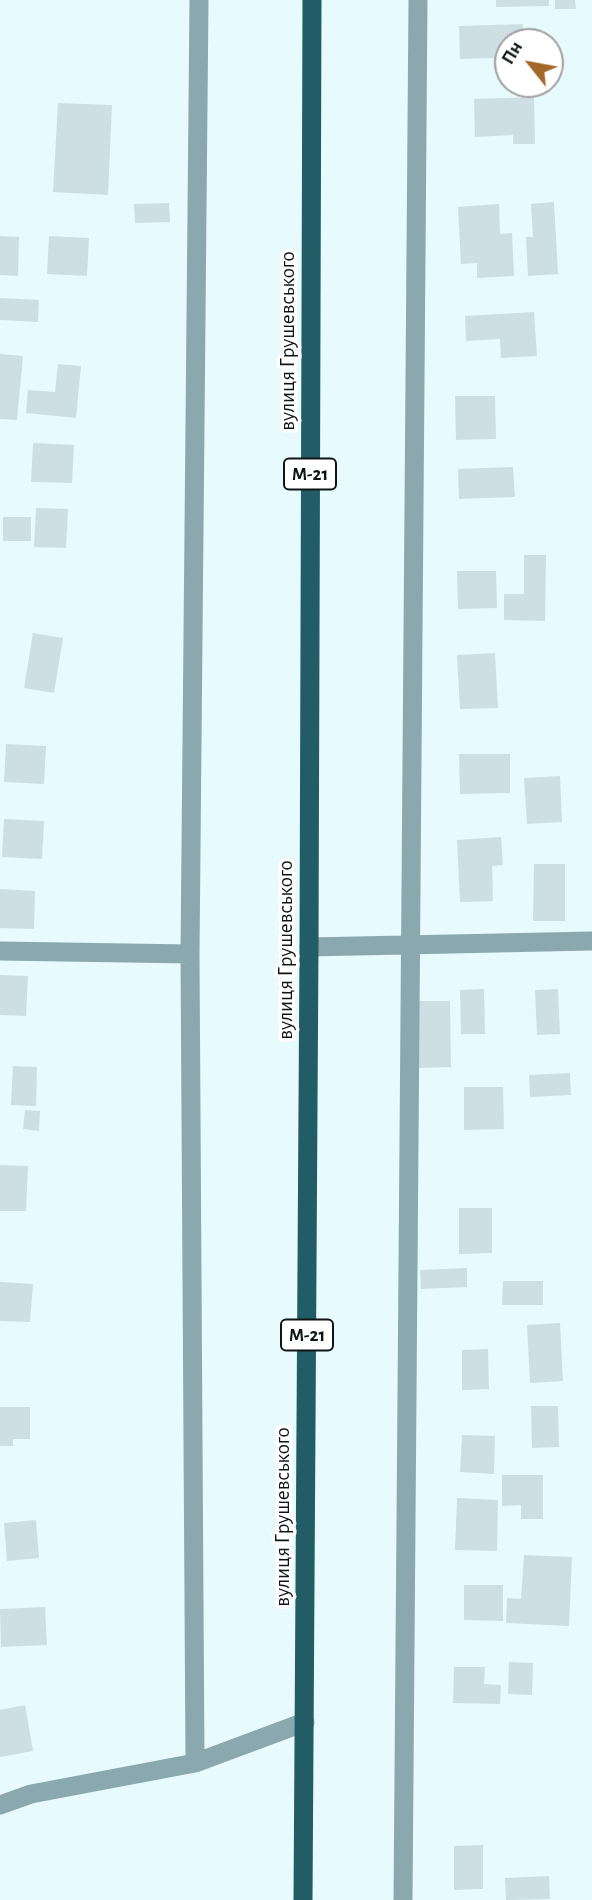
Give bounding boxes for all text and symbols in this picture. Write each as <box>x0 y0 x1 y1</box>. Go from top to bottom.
north arrow <box>494 28 564 98</box>
text: Пн <box>498 38 526 68</box>
street label: вулиця Грушевського <box>275 251 301 431</box>
road number: М-21 <box>284 458 336 489</box>
street label: вулиця Грушевського <box>273 860 299 1040</box>
road number: М-21 <box>281 1320 333 1350</box>
street label: вулиця Грушевського <box>270 1427 296 1607</box>

